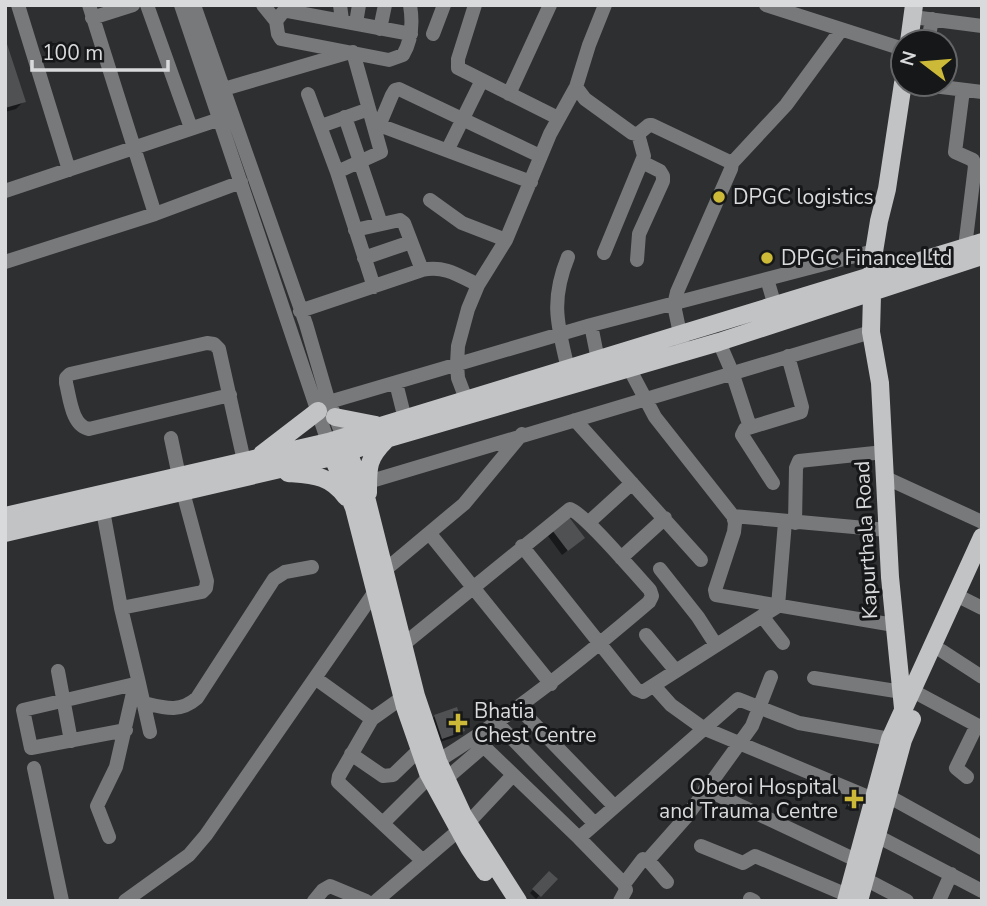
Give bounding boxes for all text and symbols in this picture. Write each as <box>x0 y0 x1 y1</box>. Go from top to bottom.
scale bar <box>32 28 168 72</box>
north arrow <box>889 28 959 98</box>
text: 100 m <box>42 39 103 67</box>
text: N <box>894 48 923 69</box>
place label: DPGC logistics <box>733 183 874 211</box>
marker: DPGC logistics <box>711 189 727 205</box>
place label: DPGC Finance Ltd <box>781 244 952 272</box>
marker: DPGC Finance Ltd <box>759 250 775 266</box>
street label: Kapurthala Road <box>848 460 884 620</box>
place label: Bhatia Chest Centre <box>474 697 596 749</box>
marker: Bhatia Chest Centre <box>448 713 468 733</box>
place label: Oberoi Hospital and Trauma Centre <box>659 773 839 825</box>
marker: Oberoi Hospital and Trauma Centre <box>844 789 864 809</box>

